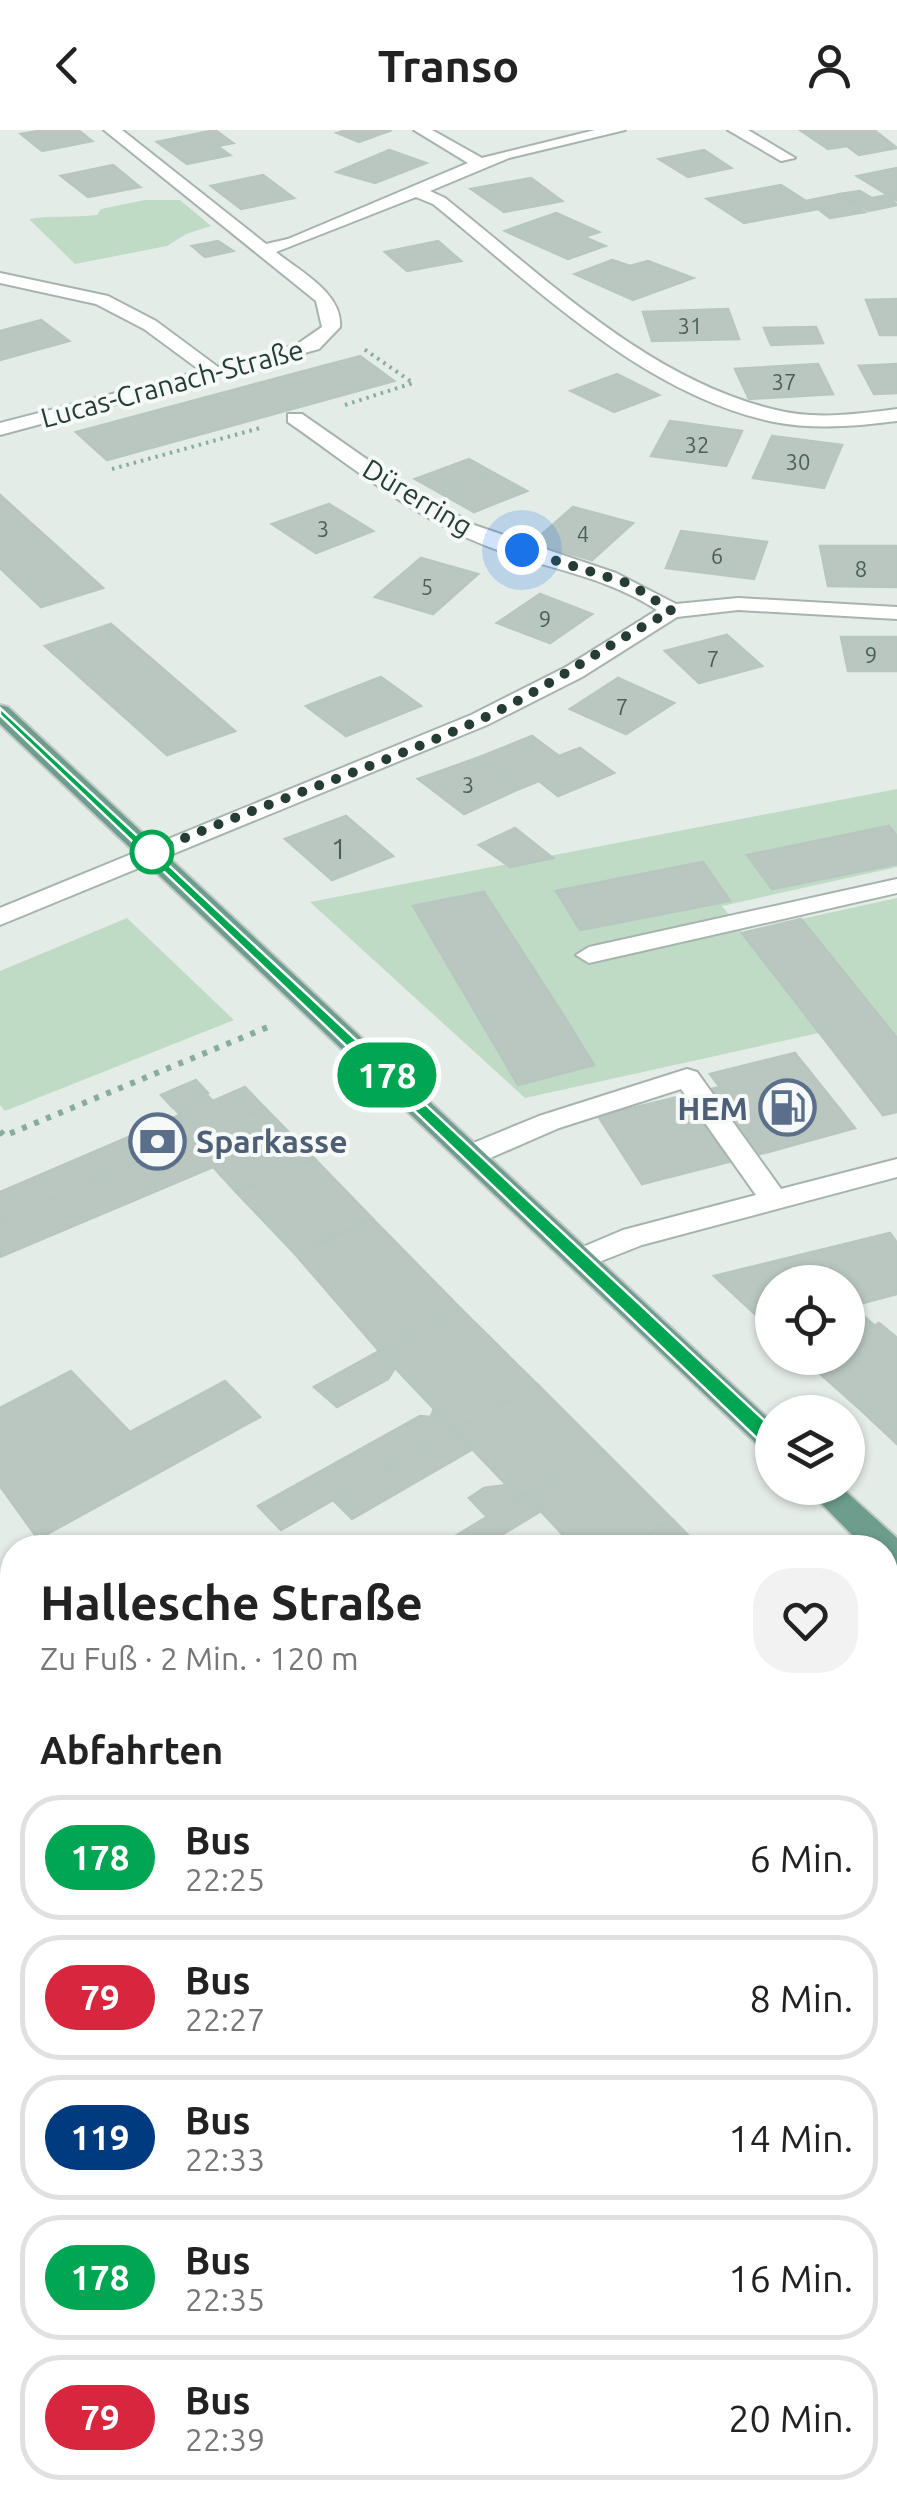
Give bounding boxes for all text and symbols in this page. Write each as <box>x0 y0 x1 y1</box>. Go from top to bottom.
icon: back <box>40 38 95 93</box>
icon: person <box>802 38 857 93</box>
text: Transo <box>378 40 519 91</box>
house number: 31 <box>678 313 702 338</box>
street label: Lucas-Cranach-Straße <box>37 333 307 433</box>
house number: 37 <box>772 369 796 394</box>
house number: 32 <box>685 432 709 457</box>
house number: 30 <box>786 449 810 474</box>
street label: Dürerring <box>358 452 478 542</box>
house number: 3 <box>317 516 329 541</box>
house number: 4 <box>577 521 589 546</box>
your location <box>497 525 547 575</box>
house number: 6 <box>711 543 723 568</box>
house number: 8 <box>855 556 867 581</box>
house number: 5 <box>421 574 433 599</box>
house number: 9 <box>539 606 551 631</box>
house number: 9 <box>865 642 877 667</box>
house number: 7 <box>707 646 719 671</box>
house number: 7 <box>616 694 628 719</box>
house number: 3 <box>462 772 474 797</box>
unlabelled marker <box>131 831 173 873</box>
house number: 1 <box>331 833 347 864</box>
line badge: 178 <box>330 1042 444 1108</box>
text: 178 <box>357 1055 417 1095</box>
fuel station icon: HEM <box>757 1078 817 1138</box>
place label: HEM <box>677 1090 748 1126</box>
bank icon: Sparkasse <box>127 1111 187 1171</box>
place label: Sparkasse <box>196 1123 348 1159</box>
map controls <box>755 1265 865 1505</box>
button: locate <box>755 1265 865 1375</box>
button: layers <box>755 1395 865 1505</box>
button: heart <box>753 1568 858 1673</box>
text: Hallesche Straße <box>40 1575 423 1629</box>
text: Zu Fuß · 2 Min. · 120 m <box>40 1640 359 1676</box>
text: Abfahrten <box>40 1729 223 1771</box>
text: Bus <box>185 1819 250 1861</box>
text: 178 <box>70 1837 130 1877</box>
text: 6 Min. <box>750 1837 853 1879</box>
text: 22:25 <box>185 1861 265 1897</box>
text: Bus <box>185 1959 250 2001</box>
text: 79 <box>80 1977 120 2017</box>
text: 8 Min. <box>750 1977 853 2019</box>
text: 22:27 <box>185 2001 265 2037</box>
text: Bus <box>185 2099 250 2141</box>
text: 119 <box>70 2117 130 2157</box>
text: 14 Min. <box>728 2117 853 2159</box>
text: 22:33 <box>185 2141 265 2177</box>
text: Bus <box>185 2239 250 2281</box>
text: 178 <box>70 2257 130 2297</box>
text: 16 Min. <box>728 2257 853 2299</box>
text: 22:35 <box>185 2281 265 2317</box>
text: Bus <box>185 2379 250 2421</box>
text: 79 <box>80 2397 120 2437</box>
text: 20 Min. <box>728 2397 853 2439</box>
text: 22:39 <box>185 2421 265 2457</box>

